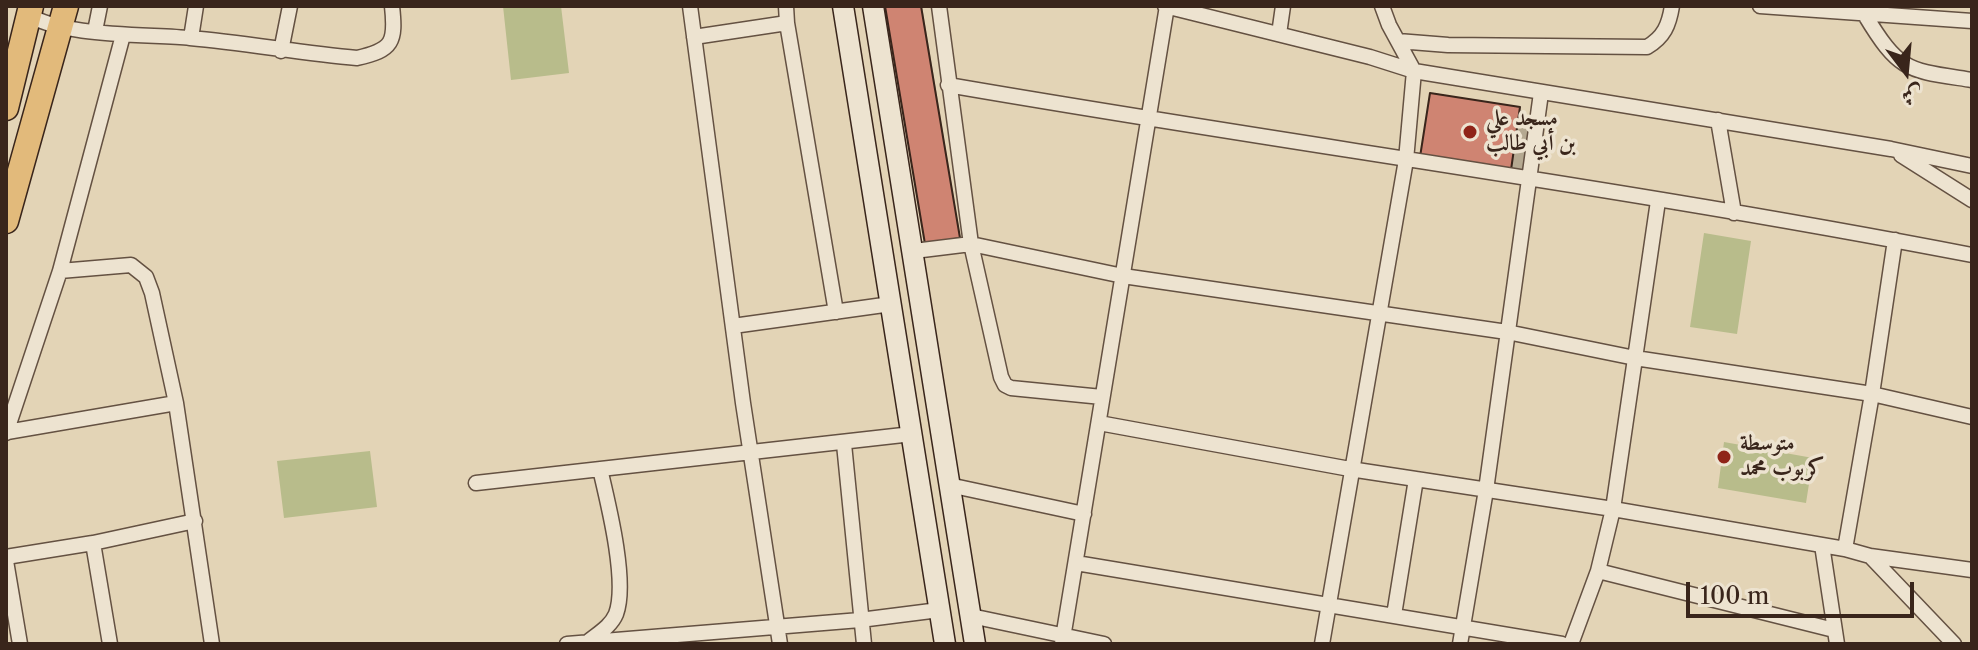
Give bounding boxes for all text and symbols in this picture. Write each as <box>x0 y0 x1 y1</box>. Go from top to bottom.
north arrow <box>1866 32 1946 112</box>
text: ش <box>1899 80 1927 112</box>
place label: مسجد علي بن أبي طالب <box>1486 106 1576 158</box>
marker: مسجد علي بن أبي طالب <box>1461 123 1479 141</box>
place label: متوسطة كربوب محمد <box>1740 431 1824 482</box>
marker: متوسطة كربوب محمد <box>1715 448 1733 466</box>
scale bar <box>1690 566 1918 616</box>
text: 100 m <box>1700 581 1769 610</box>

